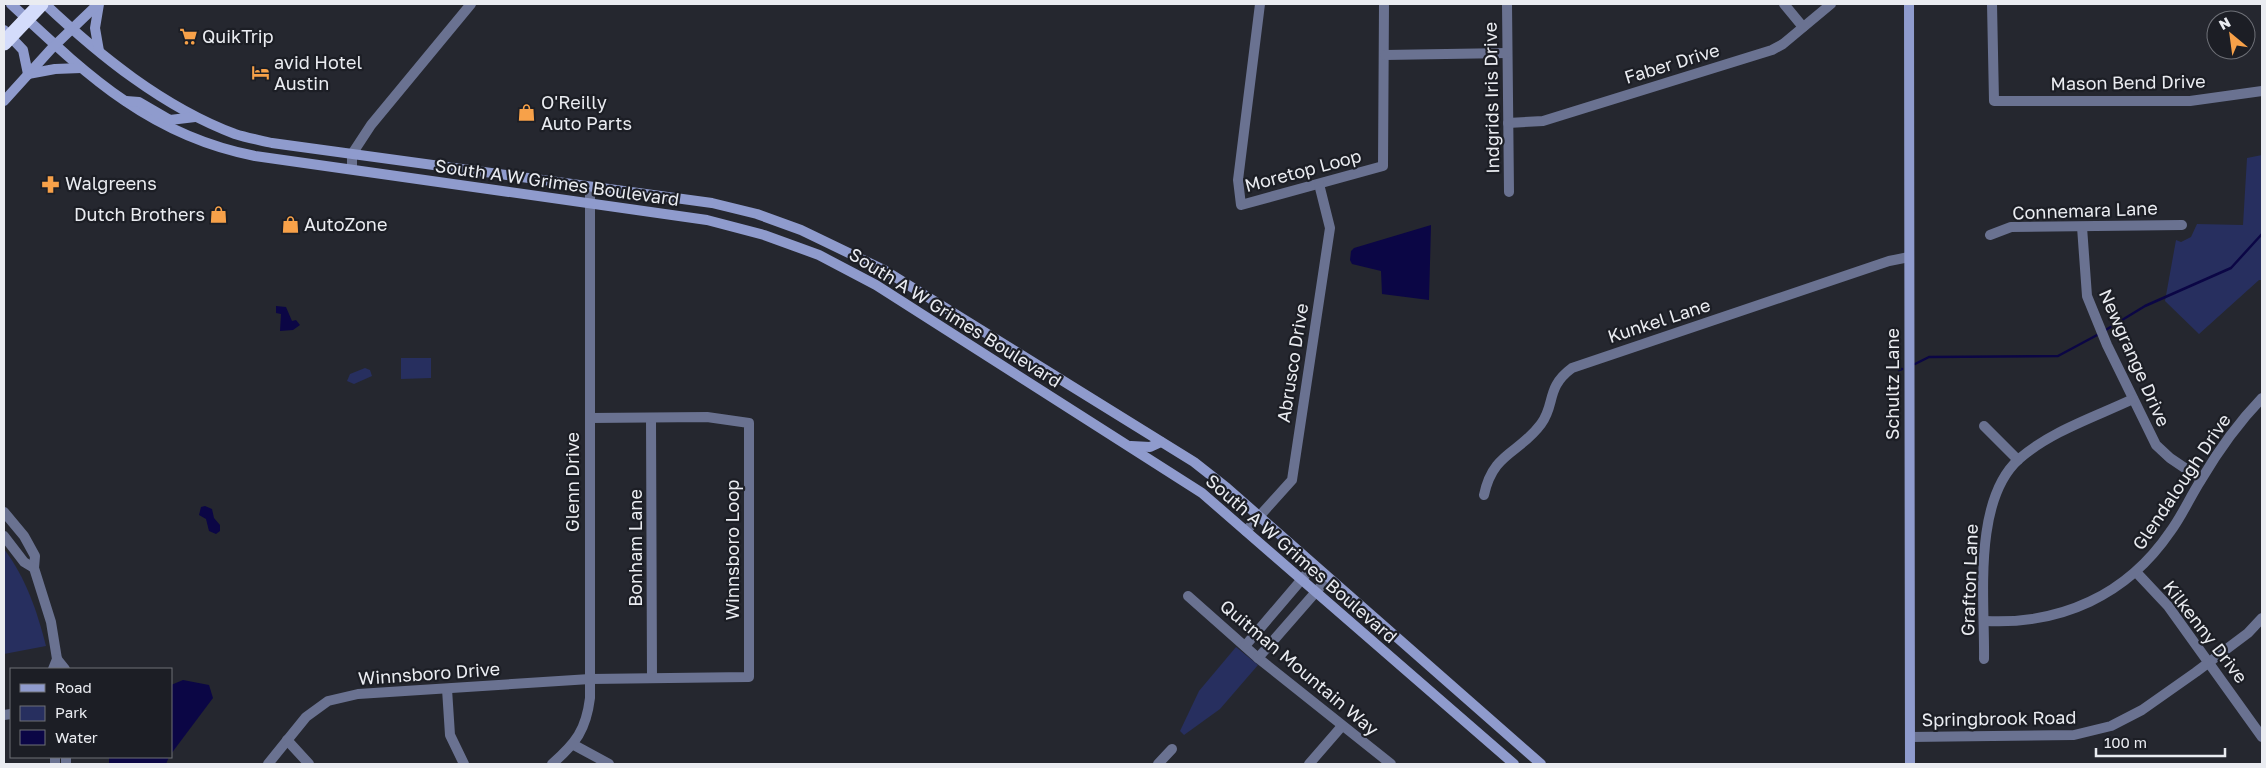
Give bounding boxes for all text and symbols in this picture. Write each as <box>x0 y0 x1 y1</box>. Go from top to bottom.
north arrow <box>2206 10 2256 60</box>
text: N <box>2216 13 2233 33</box>
street label: Indgrids Iris Drive <box>1479 22 1503 174</box>
place label: QuikTrip <box>202 25 274 47</box>
supermarket icon: QuikTrip <box>178 27 198 47</box>
street label: Faber Drive <box>1622 38 1722 88</box>
place label: avid Hotel Austin <box>274 51 362 94</box>
hotel icon: avid Hotel Austin <box>250 63 270 83</box>
street label: Mason Bend Drive <box>2050 70 2206 94</box>
place label: O'Reilly Auto Parts <box>541 91 632 134</box>
shop icon: O'Reilly Auto Parts <box>517 103 537 123</box>
street label: Moretop Loop <box>1242 144 1363 196</box>
street label: South A W Grimes Boulevard <box>434 154 681 210</box>
place label: Walgreens <box>65 172 157 194</box>
pharmacy icon: Walgreens <box>41 174 61 194</box>
street label: Connemara Lane <box>2012 196 2158 224</box>
place label: Dutch Brothers <box>74 203 205 225</box>
shop icon: Dutch Brothers <box>209 205 229 225</box>
place label: AutoZone <box>304 213 387 235</box>
shop icon: AutoZone <box>280 215 300 235</box>
street label: South A W Grimes Boulevard <box>845 243 1066 392</box>
street label: Newgrange Drive <box>2095 285 2175 430</box>
street label: Kunkel Lane <box>1605 293 1713 347</box>
street label: Abrusco Drive <box>1272 302 1312 424</box>
street label: Schultz Lane <box>1881 328 1903 440</box>
street label: Glendalough Drive <box>2127 409 2235 554</box>
street label: Glenn Drive <box>561 432 583 532</box>
street label: South A W Grimes Boulevard <box>1201 469 1402 647</box>
street label: Winnsboro Loop <box>721 480 743 620</box>
street label: Bonham Lane <box>624 489 646 607</box>
street label: Grafton Lane <box>1956 524 1982 636</box>
street label: Kilkenny Drive <box>2159 576 2253 687</box>
street label: Quitman Mountain Way <box>1216 594 1383 740</box>
street label: Winnsboro Drive <box>357 657 501 689</box>
legend <box>10 668 172 758</box>
text: Road <box>55 678 92 696</box>
text: Park <box>55 703 88 721</box>
street label: Springbrook Road <box>1921 706 2077 730</box>
scale bar <box>2096 726 2225 758</box>
text: Water <box>55 728 98 746</box>
text: 100 m <box>2104 733 2147 751</box>

